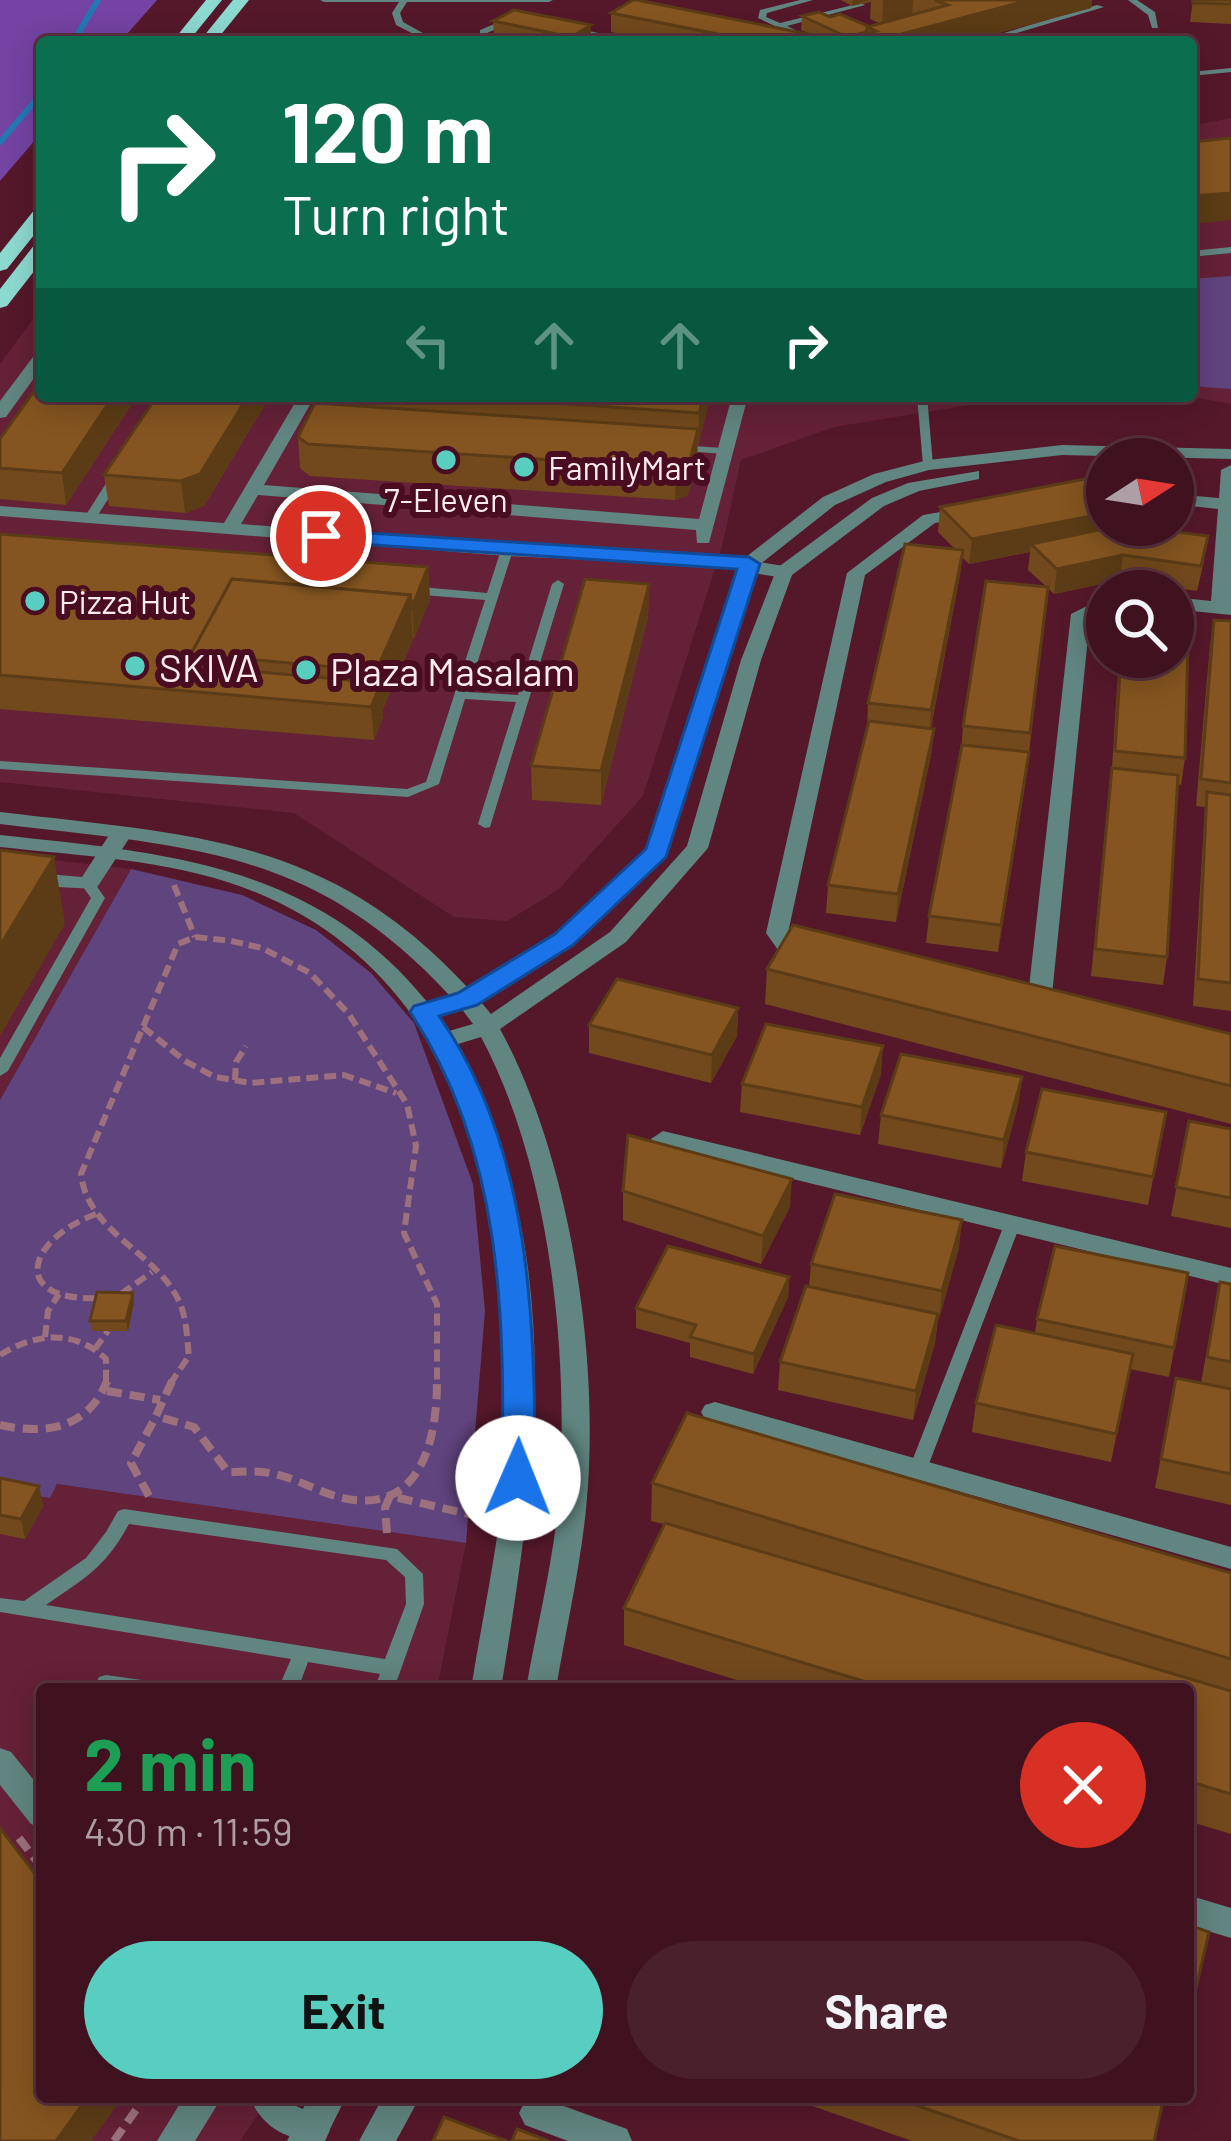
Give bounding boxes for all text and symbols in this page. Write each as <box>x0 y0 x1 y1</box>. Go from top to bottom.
text: 120 m <box>282 79 494 180</box>
icon: right <box>84 84 240 240</box>
text: Turn right <box>282 181 510 246</box>
icon: left <box>395 312 461 378</box>
icon: ahead <box>521 312 587 378</box>
icon: ahead <box>647 312 713 378</box>
icon: right <box>773 312 839 378</box>
north arrow <box>1086 438 1194 546</box>
map controls <box>1086 438 1194 678</box>
marker: 7-Eleven <box>433 447 459 473</box>
place label: FamilyMart <box>548 447 706 487</box>
marker: FamilyMart <box>511 454 537 480</box>
place label: 7-Eleven <box>384 479 508 519</box>
pin <box>270 485 372 587</box>
icon: arrive <box>288 503 354 569</box>
button: search <box>1086 570 1194 678</box>
place label: Pizza Hut <box>59 581 191 621</box>
marker: Pizza Hut <box>22 588 48 614</box>
place label: SKIVA <box>159 643 259 690</box>
place label: Plaza Masalam <box>330 647 575 694</box>
marker: SKIVA <box>122 653 148 679</box>
marker: Plaza Masalam <box>293 657 319 683</box>
position arrow <box>455 1415 581 1541</box>
text: 2 min <box>84 1719 257 1805</box>
button: close <box>1020 1722 1146 1848</box>
text: 430 m · 11:59 <box>84 1807 292 1854</box>
button: Exit <box>84 1941 603 2079</box>
button: Share <box>627 1941 1146 2079</box>

